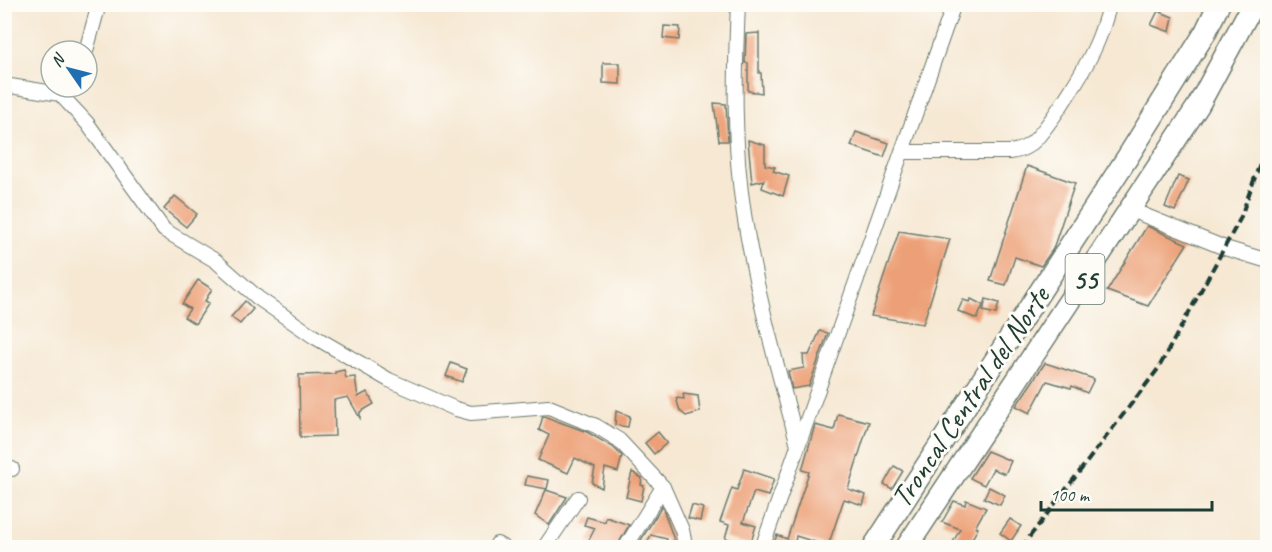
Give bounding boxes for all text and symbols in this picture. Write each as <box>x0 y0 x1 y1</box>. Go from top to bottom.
north arrow <box>39 39 99 99</box>
text: N <box>46 49 70 71</box>
road number: 55 <box>1066 254 1104 304</box>
street label: Troncal Central del Norte <box>882 278 1059 515</box>
scale bar <box>1041 474 1212 512</box>
text: 100 m <box>1050 484 1091 506</box>

